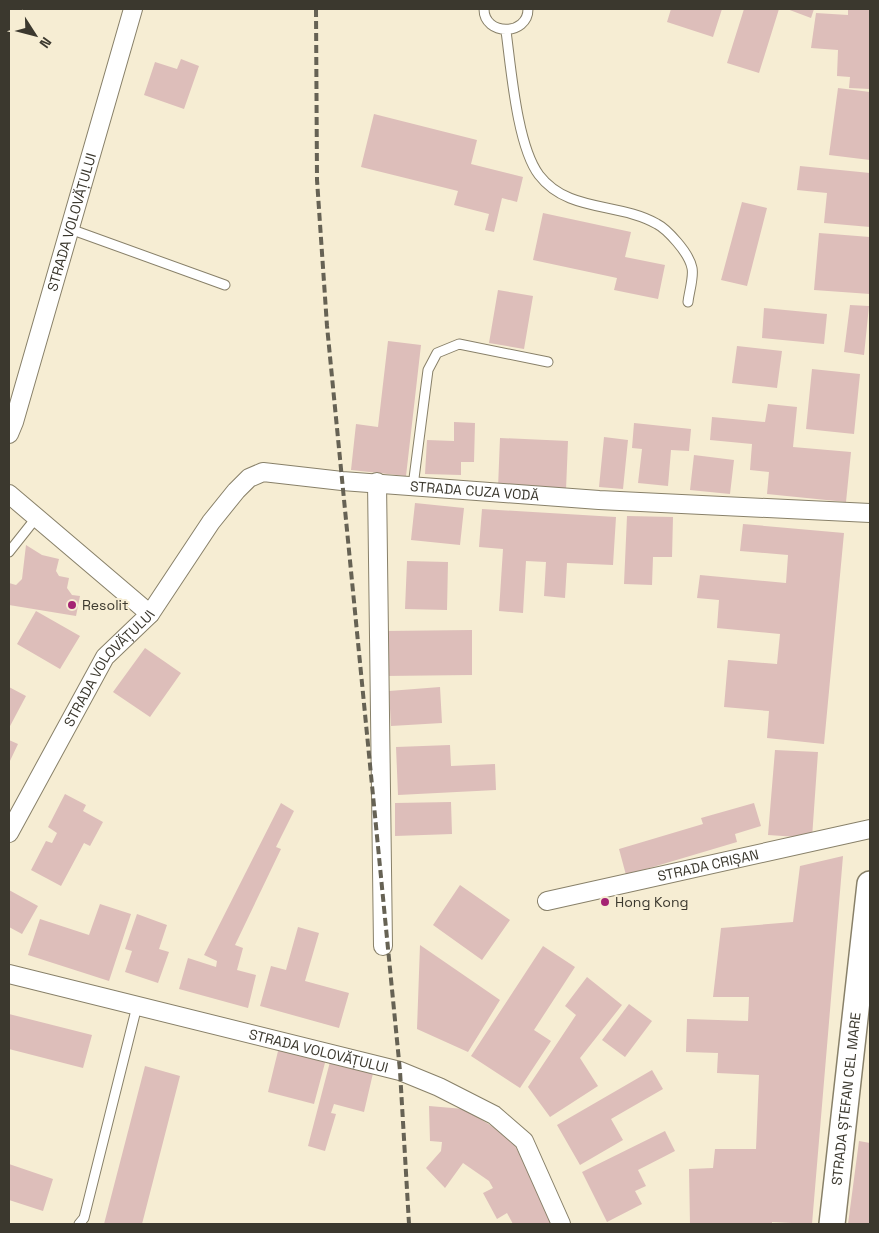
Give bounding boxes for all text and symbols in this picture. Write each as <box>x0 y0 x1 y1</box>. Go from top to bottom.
north arrow <box>10 10 60 60</box>
text: N <box>35 34 56 52</box>
street label: STRADA VOLOVĂȚULUI <box>43 151 100 293</box>
street label: STRADA CUZA VODĂ <box>409 477 540 505</box>
place label: Resolit <box>82 596 128 614</box>
marker: Resolit <box>66 599 78 611</box>
street label: STRADA VOLOVĂȚULUI <box>60 607 159 730</box>
street label: STRADA CRIȘAN <box>656 845 760 885</box>
place label: Hong Kong <box>615 893 688 911</box>
marker: Hong Kong <box>599 896 611 908</box>
street label: STRADA ȘTEFAN CEL MARE <box>827 1011 865 1186</box>
street label: STRADA VOLOVĂȚULUI <box>247 1025 390 1077</box>

